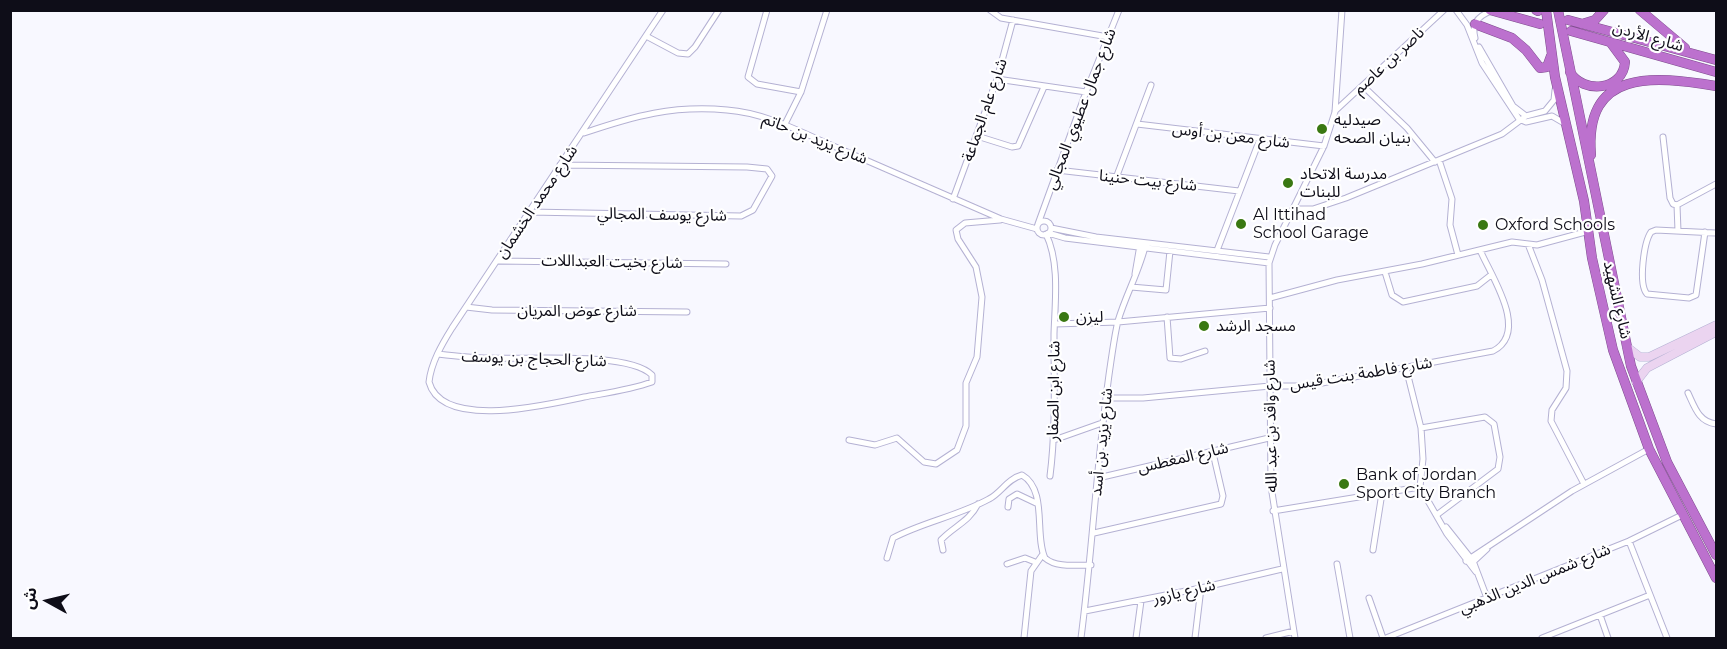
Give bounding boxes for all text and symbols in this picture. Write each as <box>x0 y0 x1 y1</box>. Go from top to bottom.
street label: شارع الأردن <box>1611 18 1685 56</box>
street label: ناصر بن عاصم <box>1349 23 1429 99</box>
street label: شارع جمال عطيوي المجالي <box>1041 26 1121 192</box>
street label: شارع عام الجماعة <box>958 56 1012 164</box>
street label: شارع يزيد بن حاتم <box>760 109 870 169</box>
place label: صيدليه بنيان الصحه <box>1334 110 1411 148</box>
street label: شارع معن بن أوس <box>1171 119 1291 153</box>
marker: صيدليه بنيان الصحه <box>1315 122 1329 136</box>
street label: شارع محمد الخشمان <box>492 142 582 262</box>
place label: مدرسة الاتحاد للبنات <box>1300 164 1387 202</box>
street label: شارع بيت حنينا <box>1098 166 1198 196</box>
marker: مدرسة الاتحاد للبنات <box>1281 176 1295 190</box>
street label: شارع يوسف المجالي <box>597 204 727 226</box>
place label: Al Ittihad School Garage <box>1253 205 1369 243</box>
place label: Oxford Schools <box>1495 215 1615 235</box>
marker: Al Ittihad School Garage <box>1234 217 1248 231</box>
marker: Oxford Schools <box>1476 218 1490 232</box>
street label: شارع بخيت العبداللات <box>541 251 683 273</box>
street label: شارع الشهيد <box>1599 259 1635 341</box>
street label: شارع عوض المريان <box>517 301 637 321</box>
place label: ليزن <box>1076 307 1103 327</box>
marker: ليزن <box>1057 310 1071 324</box>
place label: مسجد الرشد <box>1216 316 1296 336</box>
marker: مسجد الرشد <box>1197 319 1211 333</box>
street label: شارع ابن الصفار <box>1044 340 1064 442</box>
street label: شارع الحجاج بن يوسف <box>461 347 607 371</box>
street label: شارع فاطمة بنت قيس <box>1288 353 1434 395</box>
street label: شارع واقد بن عبد الله <box>1260 359 1282 493</box>
street label: شارع يزيد بن أسد <box>1087 387 1117 497</box>
street label: شارع المغطس <box>1136 438 1230 478</box>
place label: Bank of Jordan Sport City Branch <box>1356 465 1496 503</box>
marker: Bank of Jordan Sport City Branch <box>1337 477 1351 491</box>
street label: شارع شمس الدين الذهبي <box>1456 540 1614 618</box>
north arrow <box>18 571 78 631</box>
street label: شارع يازور <box>1151 575 1217 609</box>
text: ش <box>19 586 41 611</box>

